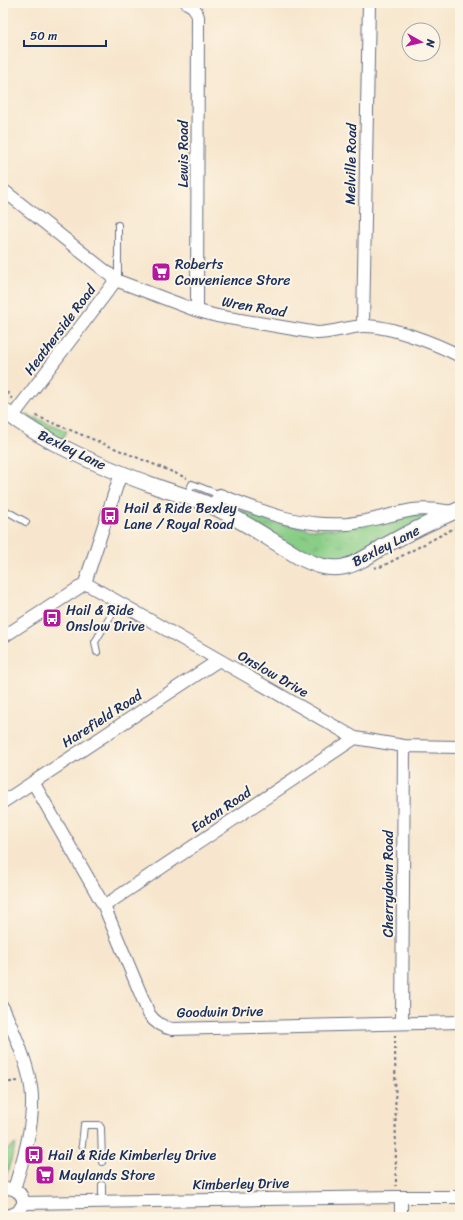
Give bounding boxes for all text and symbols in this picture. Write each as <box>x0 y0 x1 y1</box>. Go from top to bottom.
scale bar <box>24 22 106 48</box>
north arrow <box>401 22 441 62</box>
text: 50 m <box>30 25 57 47</box>
text: N <box>420 37 440 49</box>
street label: Lewis Road <box>171 119 196 188</box>
street label: Melville Road <box>338 121 364 205</box>
place label: Roberts Convenience Store <box>175 252 290 293</box>
supermarket icon: Roberts Convenience Store <box>150 261 172 283</box>
street label: Heatherside Road <box>17 278 104 381</box>
street label: Wren Road <box>220 289 290 325</box>
street label: Bexley Lane <box>34 423 110 477</box>
place label: Hail & Ride Bexley Lane / Royal Road <box>124 496 238 537</box>
bus stop icon: Hail & Ride Bexley Lane / Royal Road <box>99 505 121 527</box>
street label: Bexley Lane <box>348 518 424 574</box>
place label: Hail & Ride Onslow Drive <box>66 598 145 639</box>
bus stop icon: Hail & Ride Onslow Drive <box>41 607 63 629</box>
street label: Onslow Drive <box>233 643 314 705</box>
street label: Harefield Road <box>57 683 149 755</box>
street label: Eaton Road <box>185 779 258 840</box>
street label: Cherrydown Road <box>376 829 401 938</box>
street label: Goodwin Drive <box>176 999 264 1025</box>
place label: Hail & Ride Kimberley Drive <box>48 1143 216 1168</box>
bus stop icon: Hail & Ride Kimberley Drive <box>23 1144 45 1166</box>
place label: Maylands Store <box>59 1163 155 1188</box>
supermarket icon: Maylands Store <box>34 1164 56 1186</box>
street label: Kimberley Drive <box>192 1171 290 1197</box>

